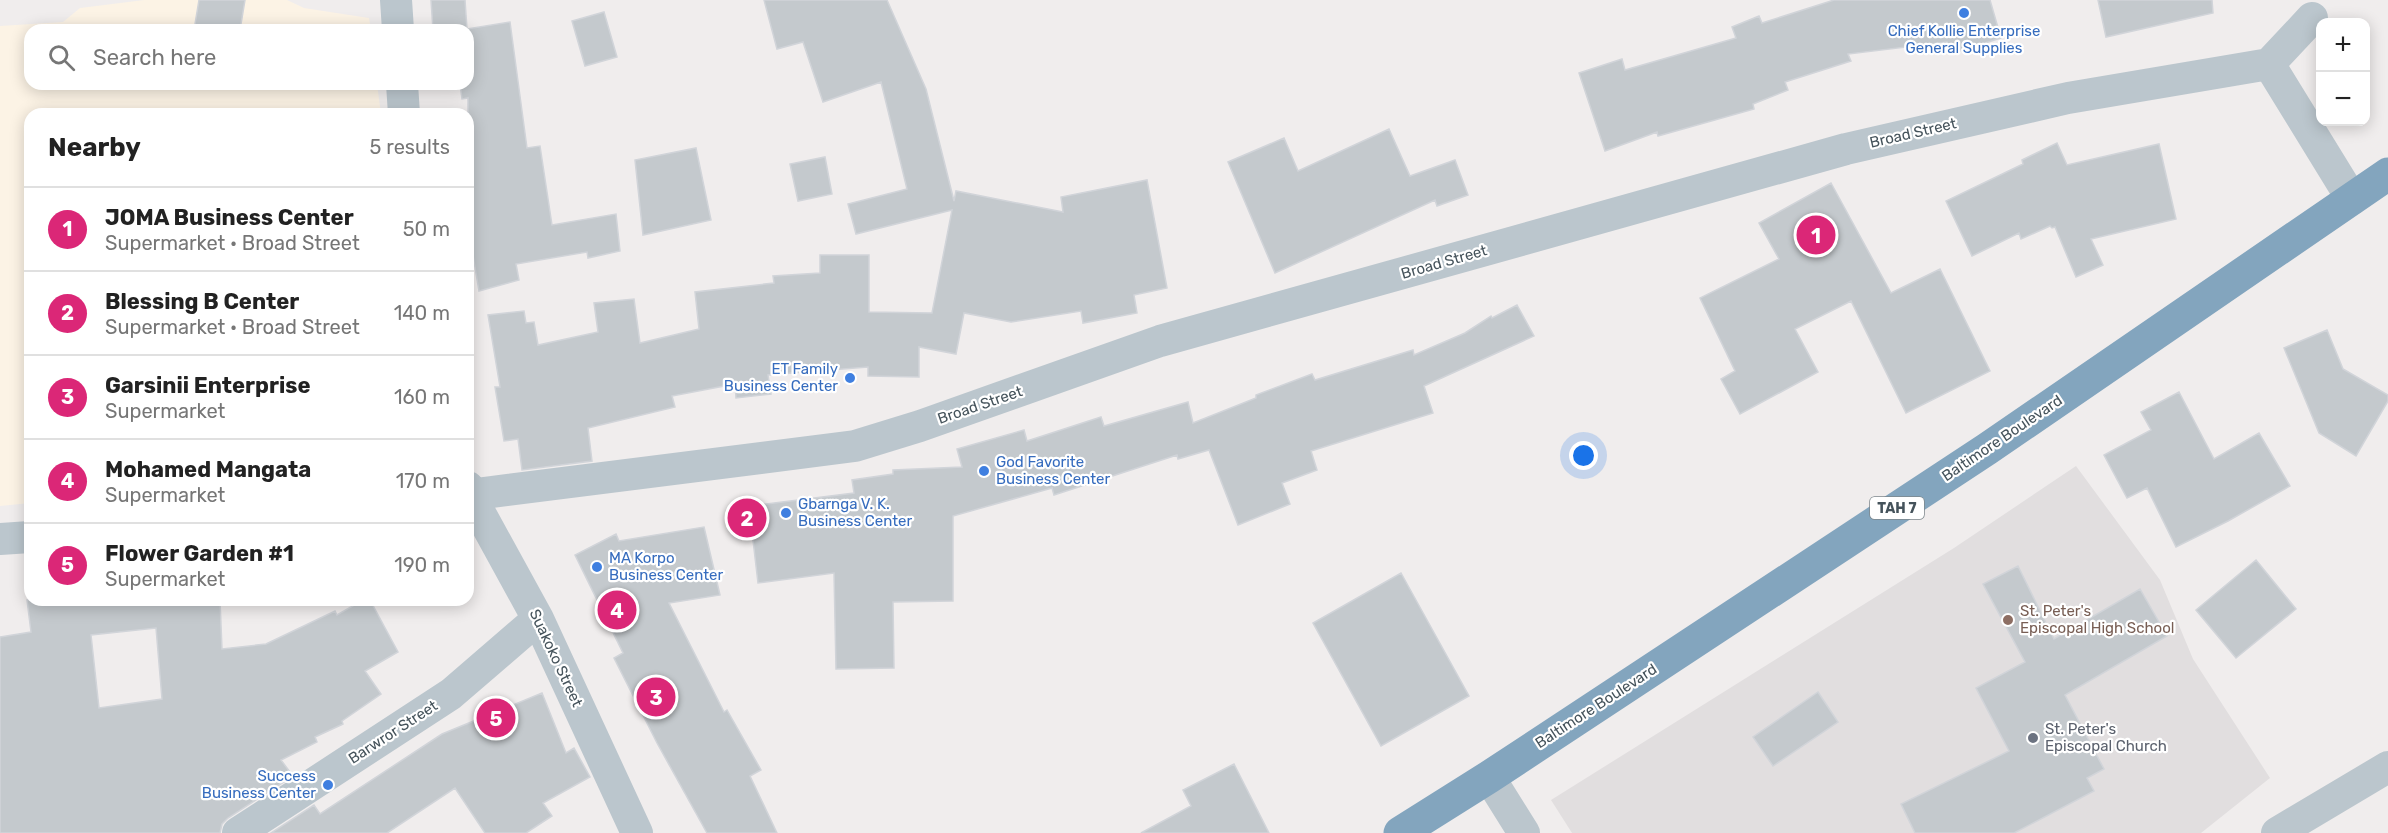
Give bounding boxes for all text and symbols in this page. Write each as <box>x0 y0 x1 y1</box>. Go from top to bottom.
marker: Chief Kollie Enterprise General Supplies <box>1957 6 1971 20</box>
map controls <box>2316 18 2370 126</box>
button: + <box>2316 18 2370 72</box>
place label: Chief Kollie Enterprise General Supplies <box>1888 22 2040 57</box>
search box <box>24 24 474 90</box>
icon: search <box>45 41 78 74</box>
text: Search here <box>93 44 216 71</box>
button: − <box>2316 72 2370 126</box>
street label: Broad Street <box>1868 114 1958 152</box>
text: Nearby <box>48 132 141 163</box>
text: 5 results <box>369 135 450 159</box>
text: JOMA Business Center <box>105 204 354 231</box>
pin: 1 <box>1796 212 1836 258</box>
text: 1 <box>63 217 72 241</box>
text: 50 m <box>403 217 450 241</box>
text: Supermarket · Broad Street <box>105 231 360 255</box>
street label: Broad Street <box>1399 241 1489 283</box>
text: Blessing B Center <box>105 288 299 315</box>
text: 2 <box>61 301 74 325</box>
text: 140 m <box>394 301 450 325</box>
text: Supermarket · Broad Street <box>105 315 360 339</box>
place label: ET Family Business Center <box>724 360 838 395</box>
marker: ET Family Business Center <box>843 371 857 385</box>
text: Garsinii Enterprise <box>105 372 311 399</box>
street label: Broad Street <box>935 382 1025 428</box>
text: 3 <box>61 385 74 409</box>
text: 160 m <box>394 385 450 409</box>
street label: Baltimore Boulevard <box>1938 391 2066 485</box>
text: Supermarket <box>105 399 225 423</box>
your location <box>1569 441 1598 470</box>
place label: God Favorite Business Center <box>996 453 1110 488</box>
text: Mohamed Mangata <box>105 456 311 483</box>
marker: God Favorite Business Center <box>977 464 991 478</box>
text: 4 <box>61 469 74 493</box>
text: 170 m <box>396 469 450 493</box>
text: Supermarket <box>105 483 225 507</box>
place label: Gbarnga V. K. Business Center <box>798 495 912 530</box>
pin: 2 <box>728 496 766 540</box>
road number: TAH 7 <box>1870 497 1924 519</box>
marker: Gbarnga V. K. Business Center <box>779 506 793 520</box>
text: Flower Garden #1 <box>105 540 294 567</box>
place label: MA Korpo Business Center <box>609 549 723 584</box>
text: 5 <box>61 553 74 577</box>
text: 190 m <box>394 553 450 577</box>
marker: MA Korpo Business Center <box>590 560 604 574</box>
text: Supermarket <box>105 567 225 591</box>
pin: 4 <box>598 588 636 632</box>
place label: St. Peter's Episcopal High School <box>2020 602 2174 637</box>
street label: Suakoko Street <box>526 606 587 710</box>
marker: St. Peter's Episcopal High School <box>2001 613 2015 627</box>
street label: Baltimore Boulevard <box>1532 660 1660 752</box>
pin: 3 <box>636 674 676 720</box>
street label: Barwror Street <box>345 696 441 767</box>
pin: 5 <box>476 696 516 740</box>
place label: St. Peter's Episcopal Church <box>2045 720 2167 755</box>
marker: St. Peter's Episcopal Church <box>2026 731 2040 745</box>
place label: Success Business Center <box>202 767 316 802</box>
marker: Success Business Center <box>321 778 335 792</box>

